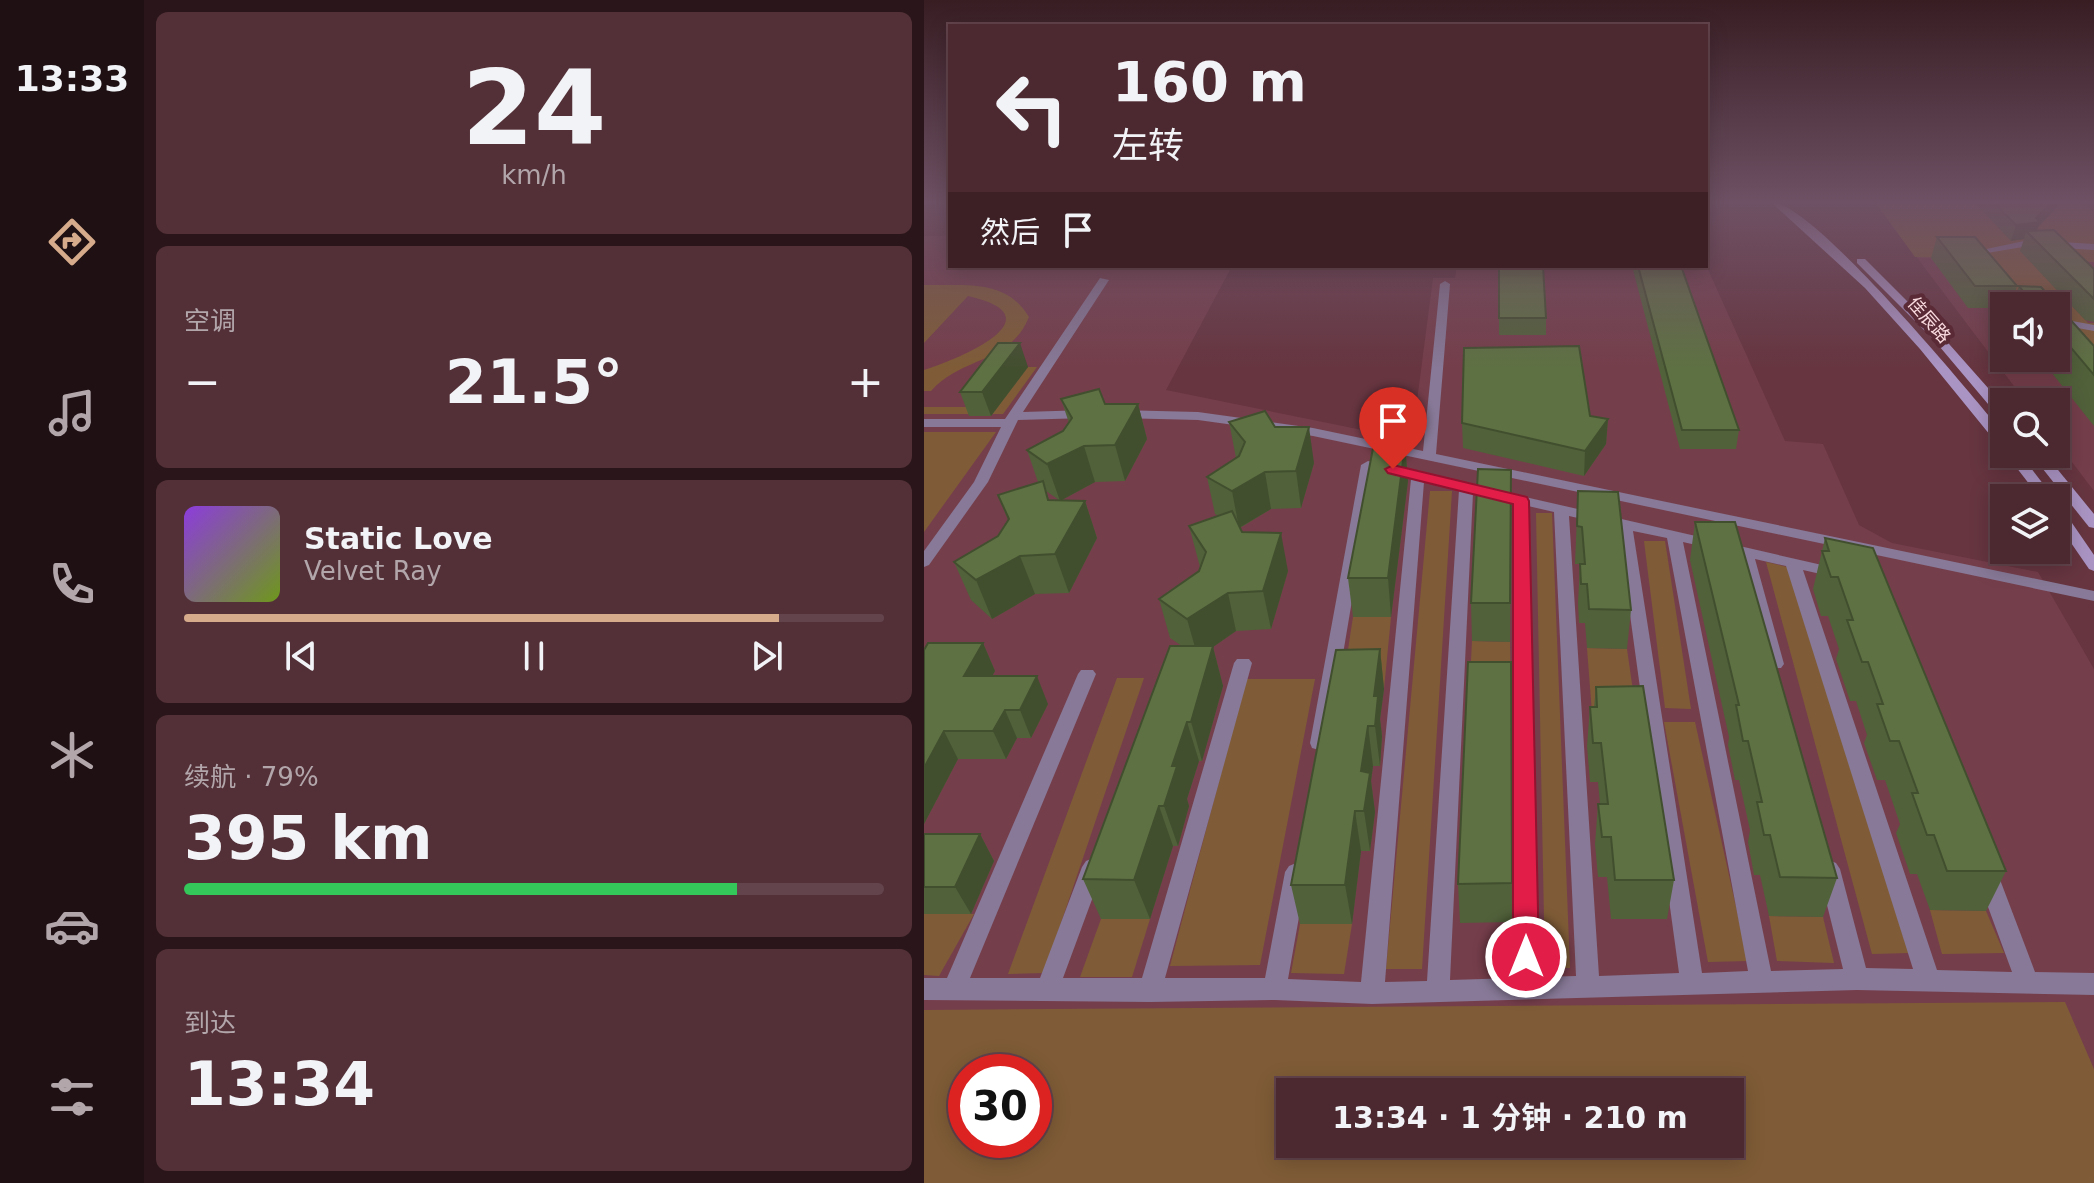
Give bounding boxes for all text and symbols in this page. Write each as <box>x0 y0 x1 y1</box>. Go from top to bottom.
text: 24 <box>462 47 606 169</box>
text: 160 m <box>1112 49 1307 114</box>
icon: left <box>980 56 1084 160</box>
text: 13:33 <box>15 58 129 99</box>
text: 左转 <box>1112 125 1184 166</box>
text: km/h <box>501 160 567 190</box>
icon: arrive <box>1056 208 1100 252</box>
icon: directions <box>44 214 100 270</box>
text: 然后 <box>980 215 1040 250</box>
street label: 佳辰路 <box>1904 292 1955 347</box>
map controls <box>1990 292 2070 564</box>
button: sound <box>1990 292 2070 372</box>
text: 空调 <box>184 306 236 336</box>
text: 21.5° <box>445 347 623 417</box>
text: − <box>184 356 221 407</box>
text: + <box>847 356 884 407</box>
icon: music <box>44 385 100 441</box>
pin <box>1359 387 1427 469</box>
button: search <box>1990 388 2070 468</box>
icon: arrive <box>1371 399 1415 443</box>
button: layers <box>1990 484 2070 564</box>
text: Static Love <box>304 521 493 556</box>
icon: phone <box>44 556 100 612</box>
text: Velvet Ray <box>304 556 442 586</box>
icon: previous <box>279 634 323 678</box>
icon: pause <box>512 634 556 678</box>
icon: next <box>745 634 789 678</box>
icon: climate <box>44 727 100 783</box>
text: 续航 · 79% <box>184 762 319 792</box>
text: 395 km <box>184 803 433 873</box>
icon: car <box>44 898 100 954</box>
position arrow <box>1484 915 1568 999</box>
text: 到达 <box>184 1008 236 1038</box>
text: 13:34 <box>184 1049 375 1119</box>
speed limit sign: 30 <box>948 1054 1052 1158</box>
icon: filters <box>44 1069 100 1125</box>
text: 13:34 · 1 分钟 · 210 m <box>1332 1100 1688 1135</box>

